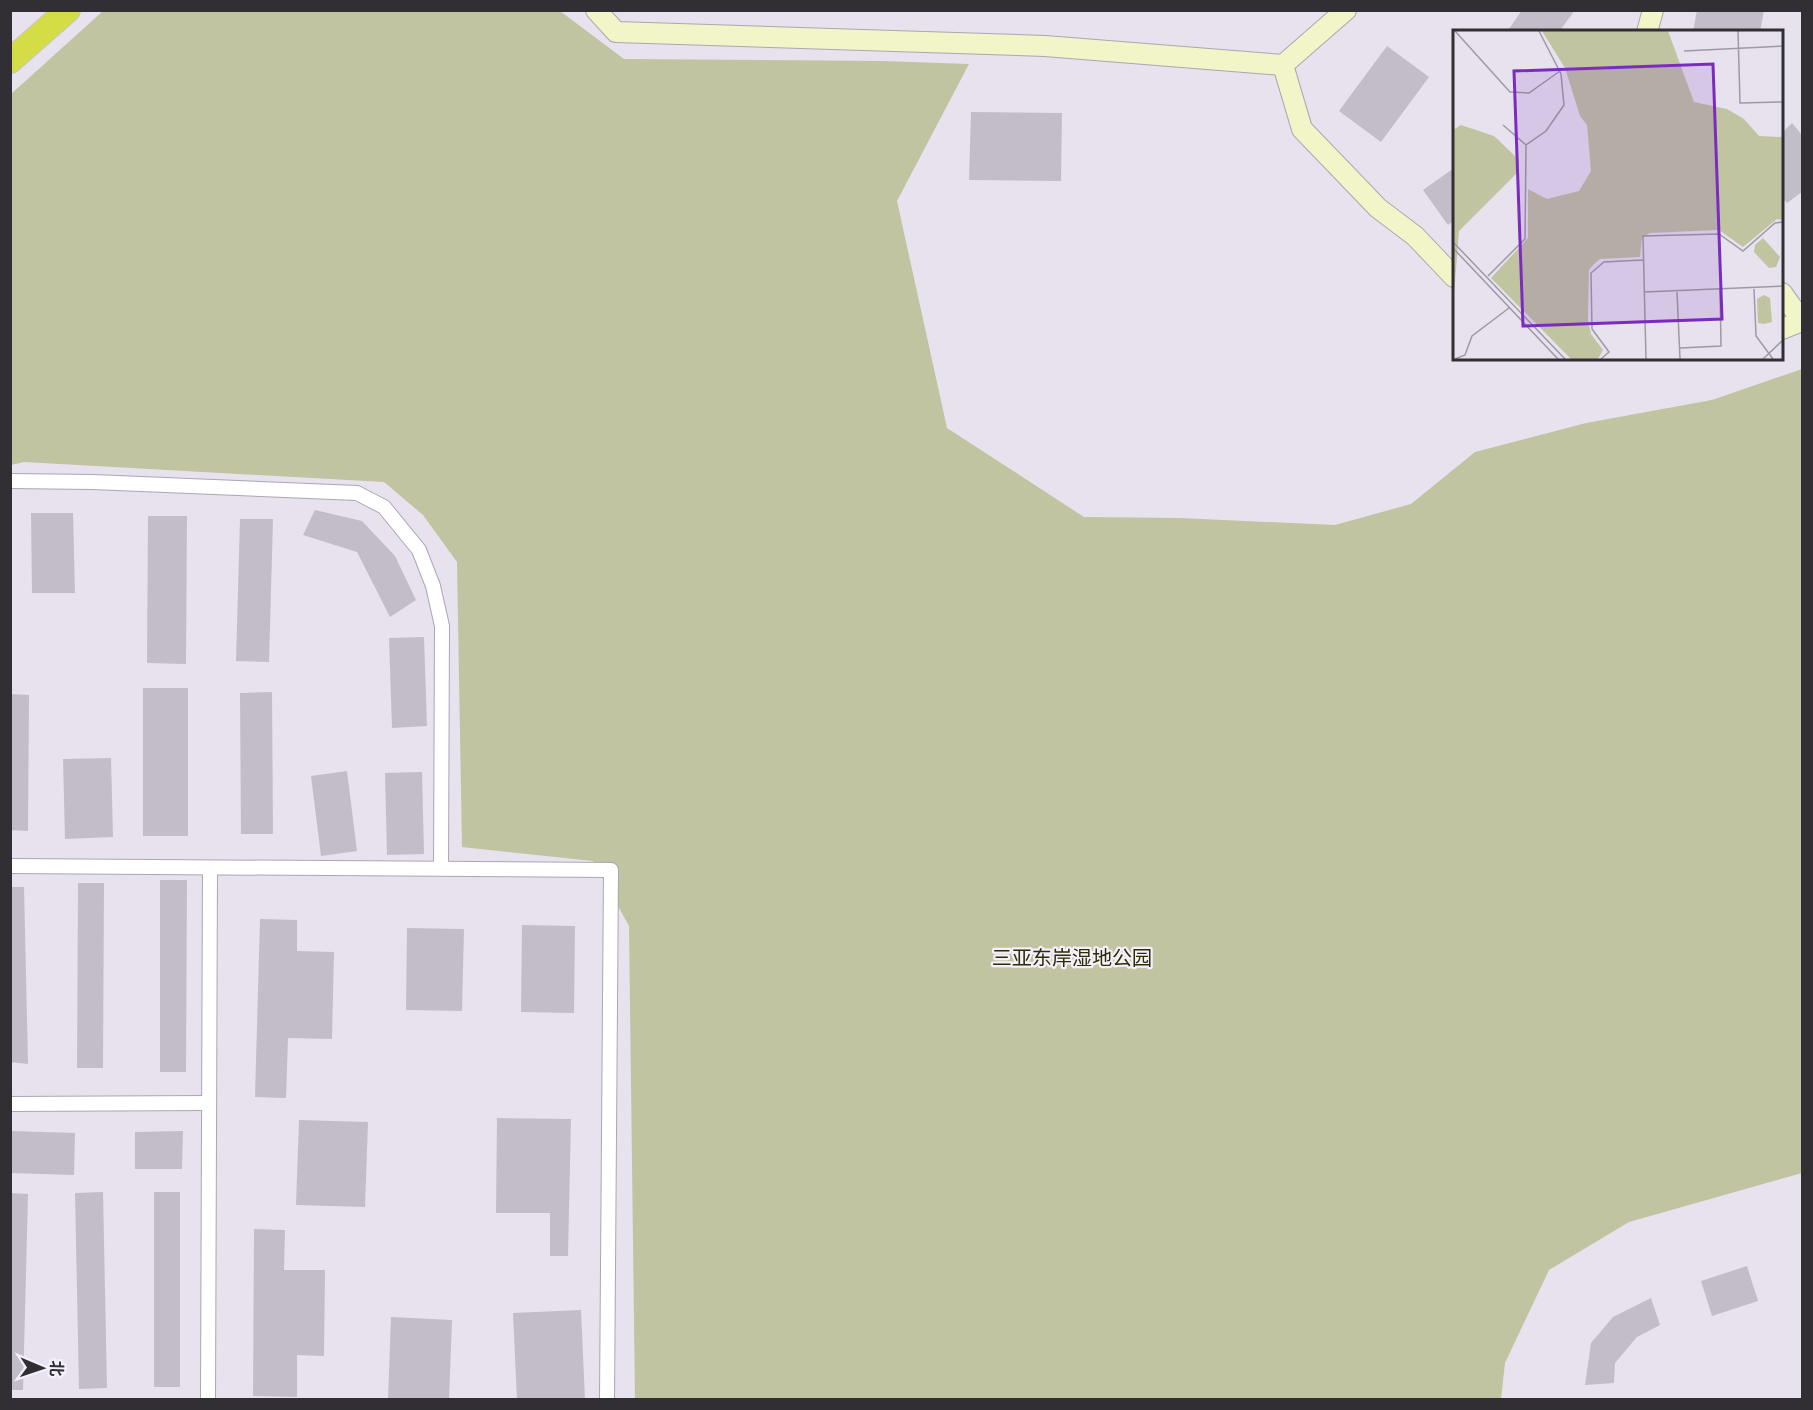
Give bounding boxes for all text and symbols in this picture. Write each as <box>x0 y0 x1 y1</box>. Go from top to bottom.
inset map <box>1453 30 1783 360</box>
park label: 三亚东岸湿地公园 <box>992 945 1152 970</box>
north arrow <box>12 1338 72 1398</box>
text: 北 <box>47 1360 67 1377</box>

